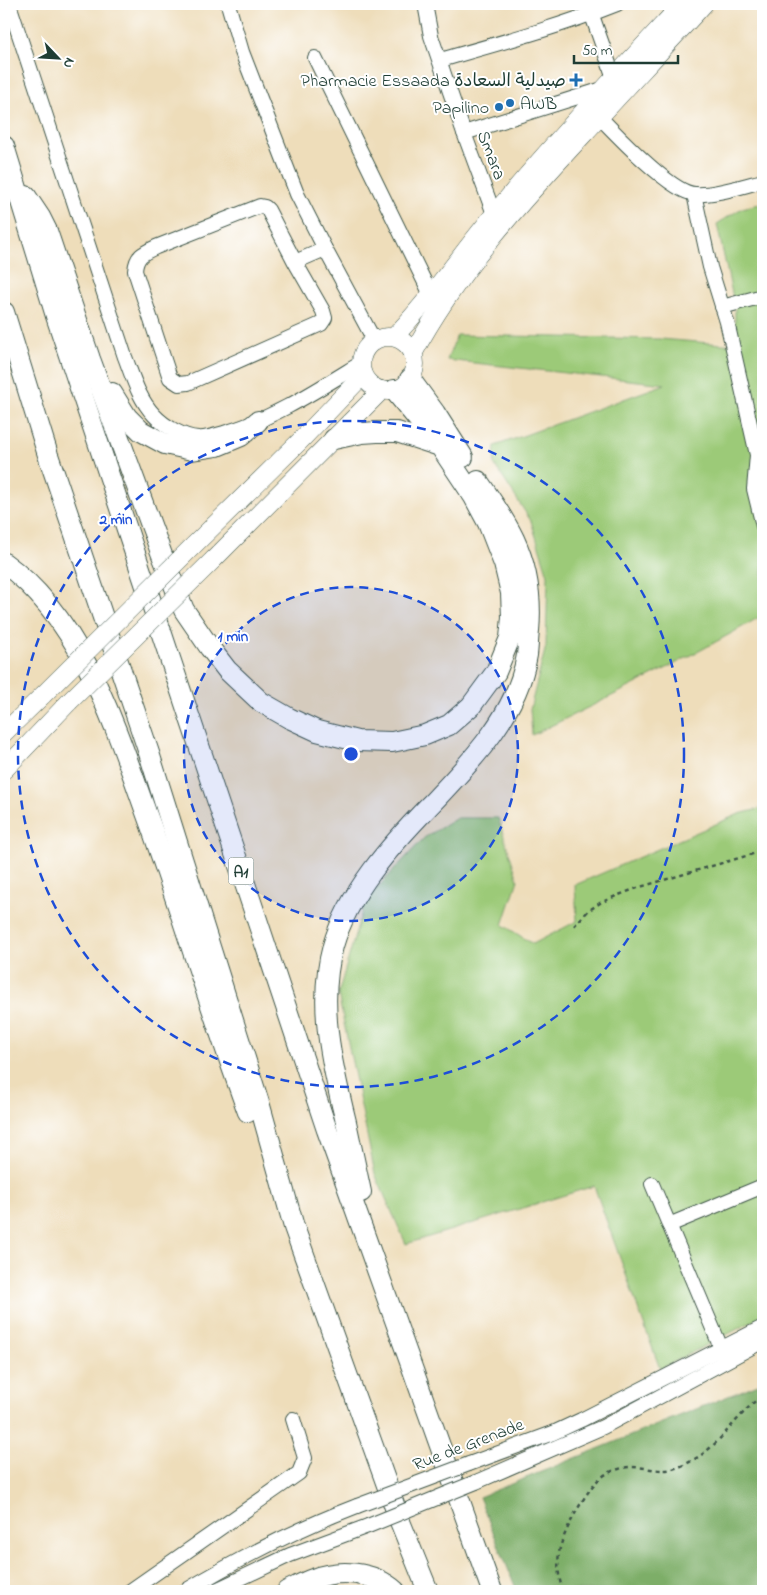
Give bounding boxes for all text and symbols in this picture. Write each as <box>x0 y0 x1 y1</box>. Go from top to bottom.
north arrow <box>32 32 82 82</box>
scale bar <box>574 32 678 64</box>
text: 50 m <box>582 40 613 62</box>
text: N <box>57 54 80 72</box>
place label: Pharmacie Essaada صيدلية السعادة <box>300 69 566 95</box>
marker: Pharmacie Essaada صيدلية السعادة <box>570 74 582 86</box>
place label: AWB <box>520 92 557 118</box>
place label: Papilino <box>432 96 489 122</box>
marker: AWB <box>504 97 516 109</box>
marker: Papilino <box>493 101 505 113</box>
street label: Smara <box>469 127 511 184</box>
text: 2 min <box>99 509 133 531</box>
text: 1 min <box>218 626 249 648</box>
centre of rings <box>342 745 360 763</box>
road number: A1 <box>228 858 254 884</box>
street label: Rue de Grenade <box>409 1412 529 1479</box>

